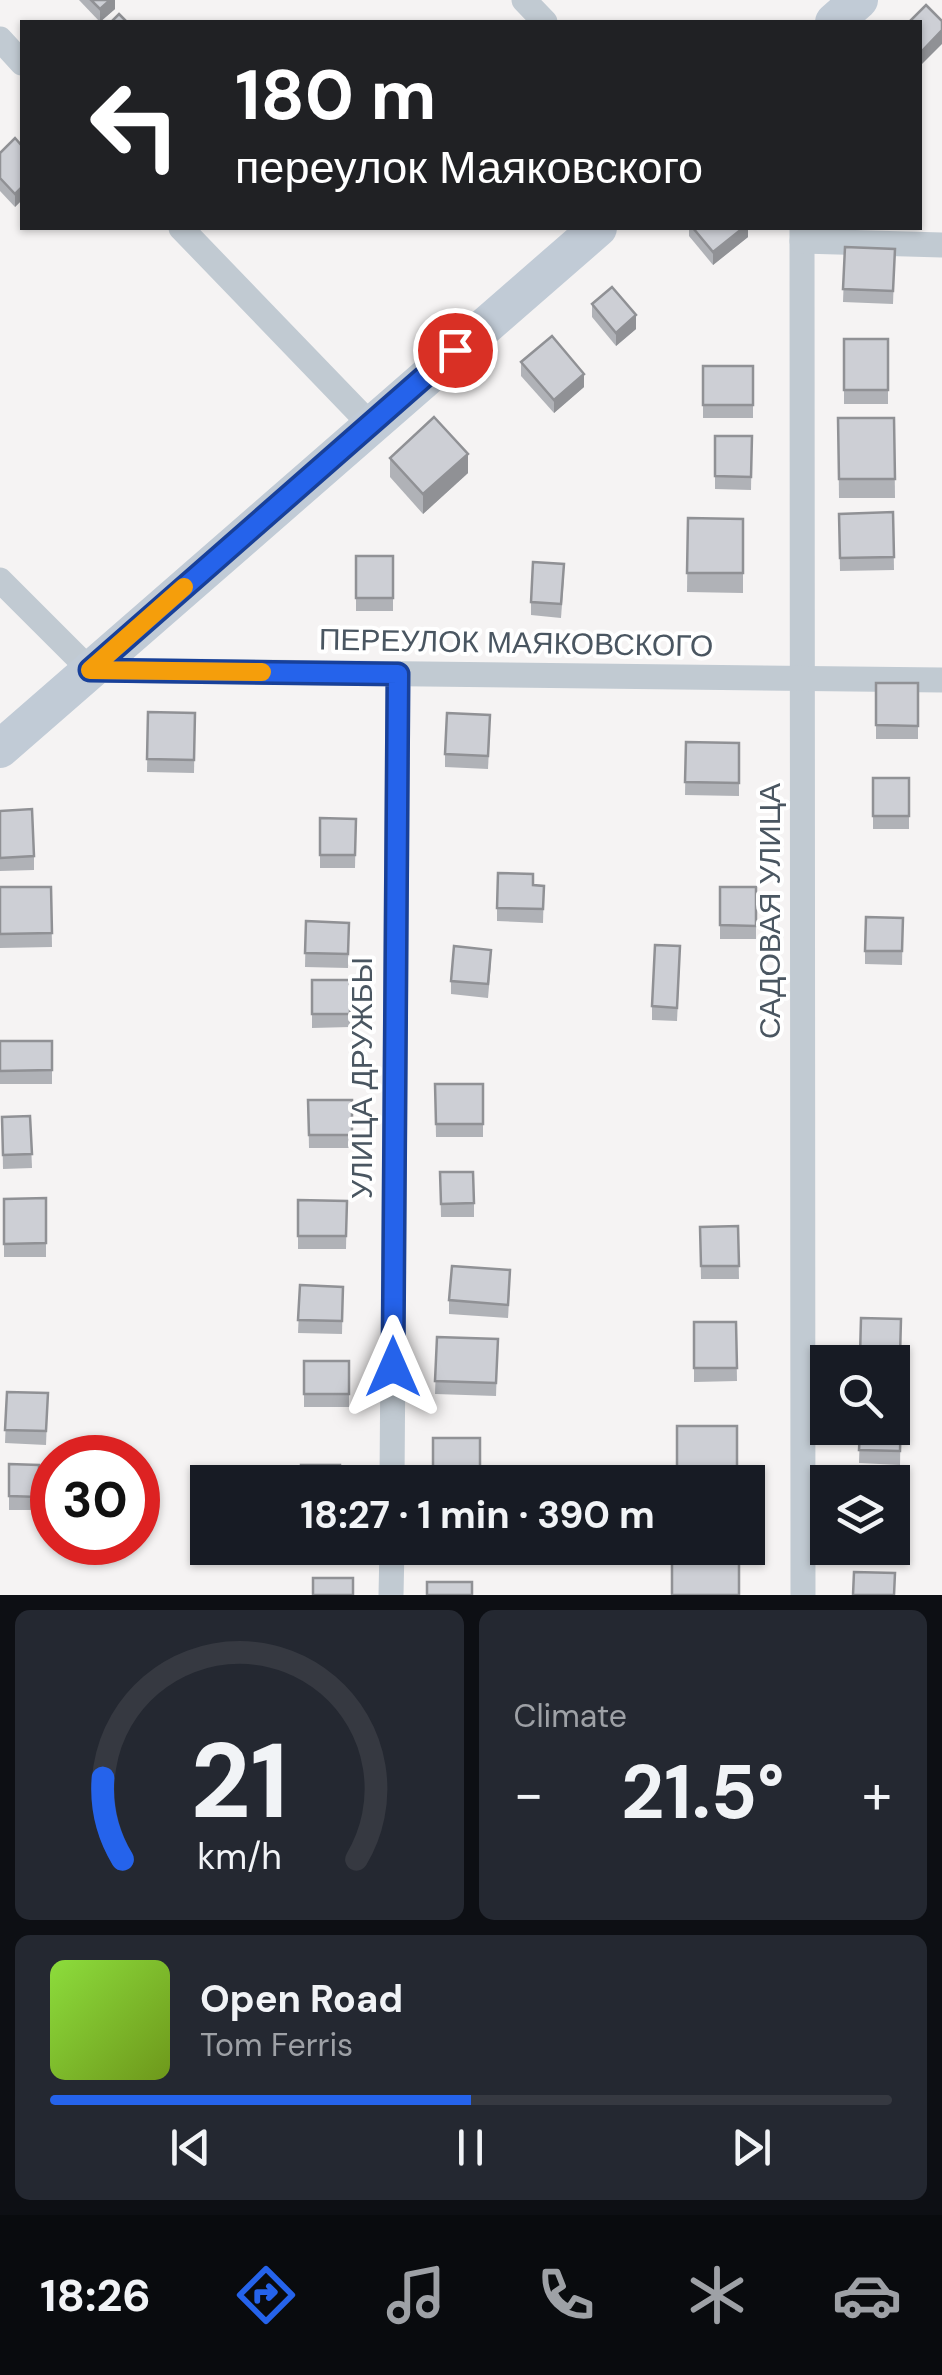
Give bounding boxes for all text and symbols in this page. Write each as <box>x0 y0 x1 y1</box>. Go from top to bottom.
text: 180 m <box>235 50 436 141</box>
icon: left <box>70 60 200 190</box>
text: переулок Маяковского <box>235 138 703 197</box>
pin <box>413 308 498 393</box>
icon: arrive <box>428 323 483 378</box>
street label: ПЕРЕУЛОК МАЯКОВСКОГО <box>319 620 713 665</box>
street label: САДОВАЯ УЛИЦА <box>750 783 789 1039</box>
street label: УЛИЦА ДРУЖБЫ <box>342 957 381 1199</box>
position arrow <box>341 1315 445 1419</box>
map controls <box>810 1345 910 1565</box>
button: search <box>810 1345 910 1445</box>
speed limit sign: 30 <box>30 1435 160 1565</box>
button: layers <box>810 1465 910 1565</box>
text: 18:27 · 1 min · 390 m <box>300 1490 655 1540</box>
text: Climate <box>514 1695 627 1737</box>
text: 21 <box>190 1714 288 1849</box>
text: 21.5° <box>621 1744 784 1841</box>
text: − <box>514 1758 544 1830</box>
text: + <box>862 1758 892 1830</box>
text: km/h <box>197 1834 281 1880</box>
text: Open Road <box>200 1974 403 2024</box>
text: Tom Ferris <box>200 2024 353 2066</box>
icon: previous <box>163 2120 218 2175</box>
icon: pause <box>443 2120 498 2175</box>
icon: next <box>724 2120 779 2175</box>
icon: directions <box>231 2260 301 2330</box>
icon: music <box>381 2260 451 2330</box>
icon: phone <box>531 2260 601 2330</box>
icon: climate <box>682 2260 752 2330</box>
icon: car <box>832 2260 902 2330</box>
text: 18:26 <box>40 2266 151 2325</box>

